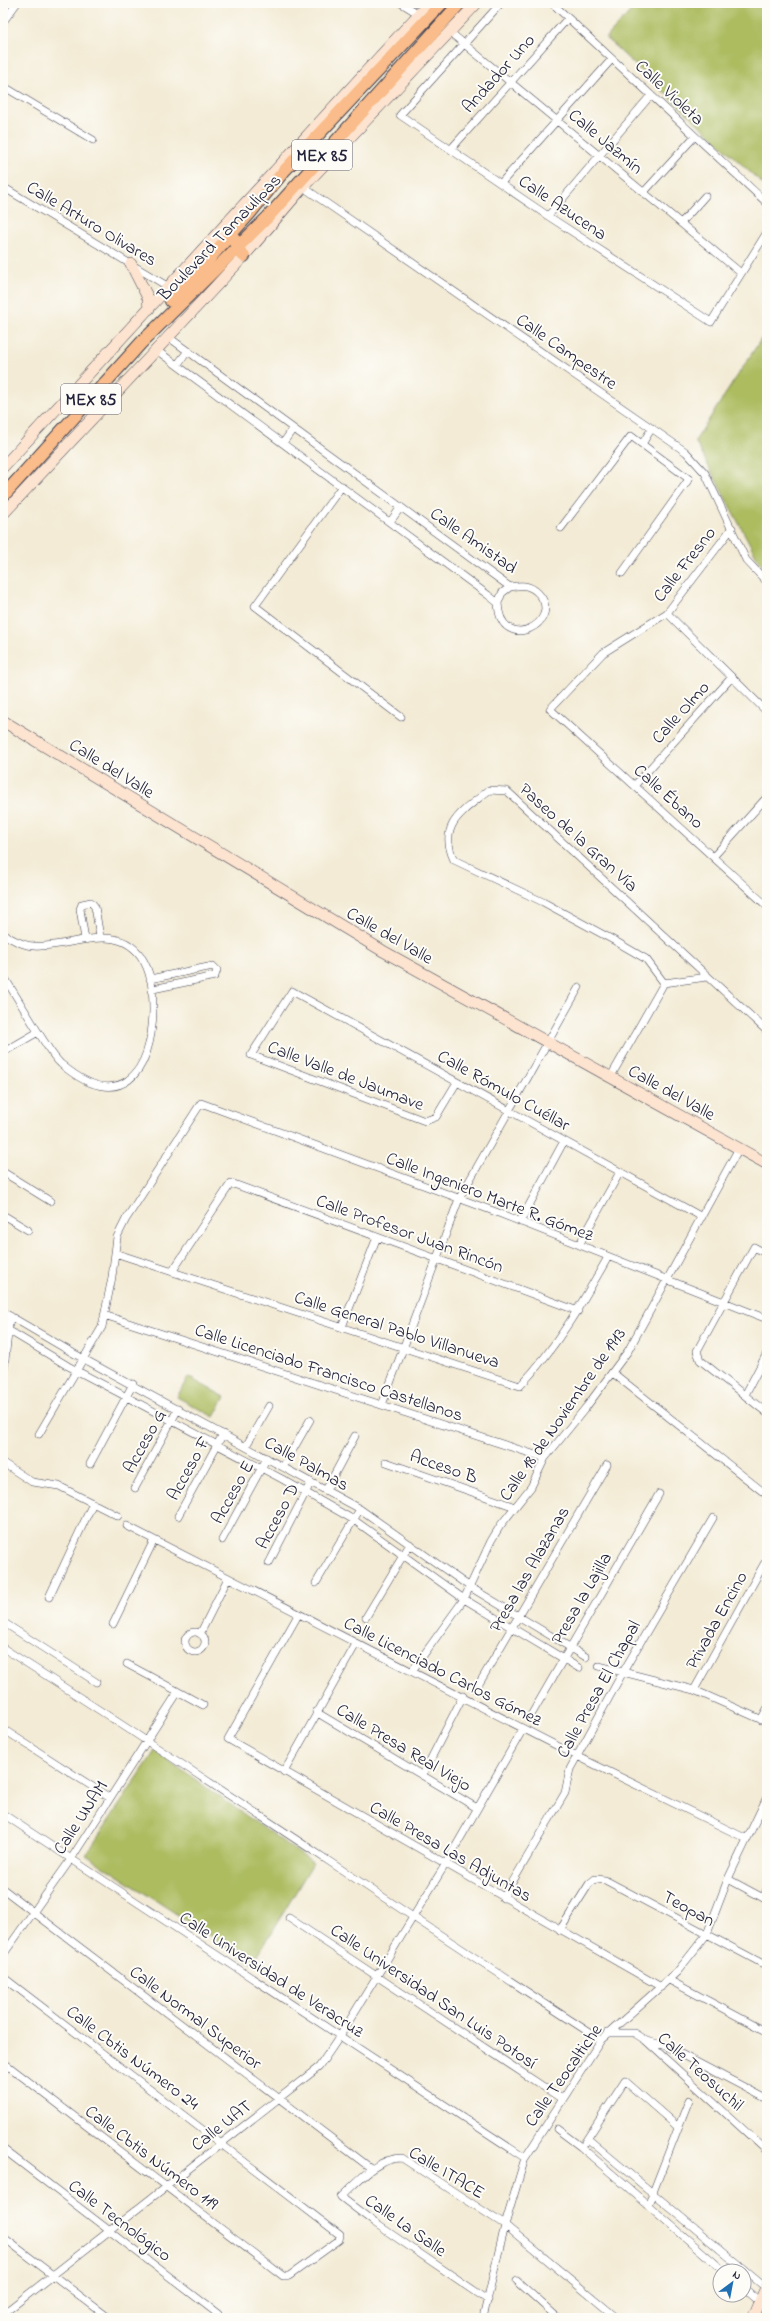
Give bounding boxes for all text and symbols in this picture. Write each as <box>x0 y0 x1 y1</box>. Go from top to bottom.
street label: Andador Uno <box>457 29 542 120</box>
street label: Calle Violeta <box>628 54 709 132</box>
street label: Calle Jazmín <box>562 104 648 182</box>
road number: MEX 85 <box>292 140 352 170</box>
street label: Boulevard Tamaulipas <box>152 169 288 309</box>
street label: Calle Azucena <box>512 169 611 248</box>
street label: Calle Arturo Olivares <box>21 175 161 274</box>
street label: Calle Campestre <box>510 308 623 398</box>
road number: MEX 85 <box>61 384 121 414</box>
street label: Calle Amistad <box>424 502 522 581</box>
street label: Calle Fresno <box>648 522 723 608</box>
street label: Calle Olmo <box>646 676 717 750</box>
street label: Calle del Valle <box>63 733 159 807</box>
street label: Calle Ébano <box>627 759 709 836</box>
street label: Paseo de la Gran Vía <box>512 778 643 899</box>
street label: Calle del Valle <box>341 901 438 973</box>
street label: Calle Valle de Jaumave <box>263 1035 428 1119</box>
street label: Calle Rómulo Cuéllar <box>432 1044 574 1139</box>
street label: Calle del Valle <box>623 1059 720 1129</box>
street label: Calle Ingeniero Marte R. Gómez <box>381 1146 597 1251</box>
street label: Calle Profesor Juan Rincón <box>312 1189 507 1281</box>
street label: Calle General Pablo Villanueva <box>290 1285 502 1376</box>
street label: Calle Licenciado Francisco Castellanos <box>191 1318 466 1430</box>
street label: Calle 18 de Noviembre de 1913 <box>494 1323 633 1507</box>
street label: Acceso G <box>118 1405 174 1479</box>
street label: Calle Palmas <box>259 1431 353 1499</box>
street label: Acceso F <box>161 1432 218 1506</box>
street label: Acceso B <box>406 1444 481 1492</box>
street label: Acceso E <box>206 1456 262 1529</box>
street label: Acceso D <box>251 1479 307 1555</box>
street label: Presa las Alazanas <box>484 1502 577 1638</box>
street label: Presa la Lajilla <box>546 1548 620 1650</box>
street label: Privada Encino <box>680 1567 755 1675</box>
street label: Calle Licenciado Carlos Gómez <box>338 1611 546 1734</box>
street label: Calle Presa El Chapal <box>551 1616 648 1763</box>
street label: Calle Presa Real Viejo <box>331 1698 475 1799</box>
street label: Calle UNAM <box>48 1776 115 1860</box>
street label: Calle Presa Las Adjuntas <box>364 1796 536 1910</box>
street label: Teopan <box>657 1885 719 1934</box>
street label: Calle Universidad de Veracruz <box>173 1906 369 2046</box>
street label: Calle Universidad San Luis Potosí <box>324 1918 542 2077</box>
street label: Calle Normal Superior <box>123 1960 267 2077</box>
street label: Calle Cbtis Número 24 <box>60 2000 204 2118</box>
street label: Calle Teocaltiche <box>519 2019 610 2133</box>
street label: Calle Teosuchil <box>651 2027 749 2118</box>
street label: Calle UAT <box>186 2094 258 2159</box>
street label: Calle Cbtis Número 119 <box>79 2100 223 2218</box>
street label: Calle ITACE <box>403 2141 489 2207</box>
street label: Calle Tecnológico <box>61 2174 176 2270</box>
street label: Calle La Salle <box>359 2189 452 2265</box>
north arrow <box>712 2263 752 2303</box>
text: N <box>729 2267 744 2284</box>

